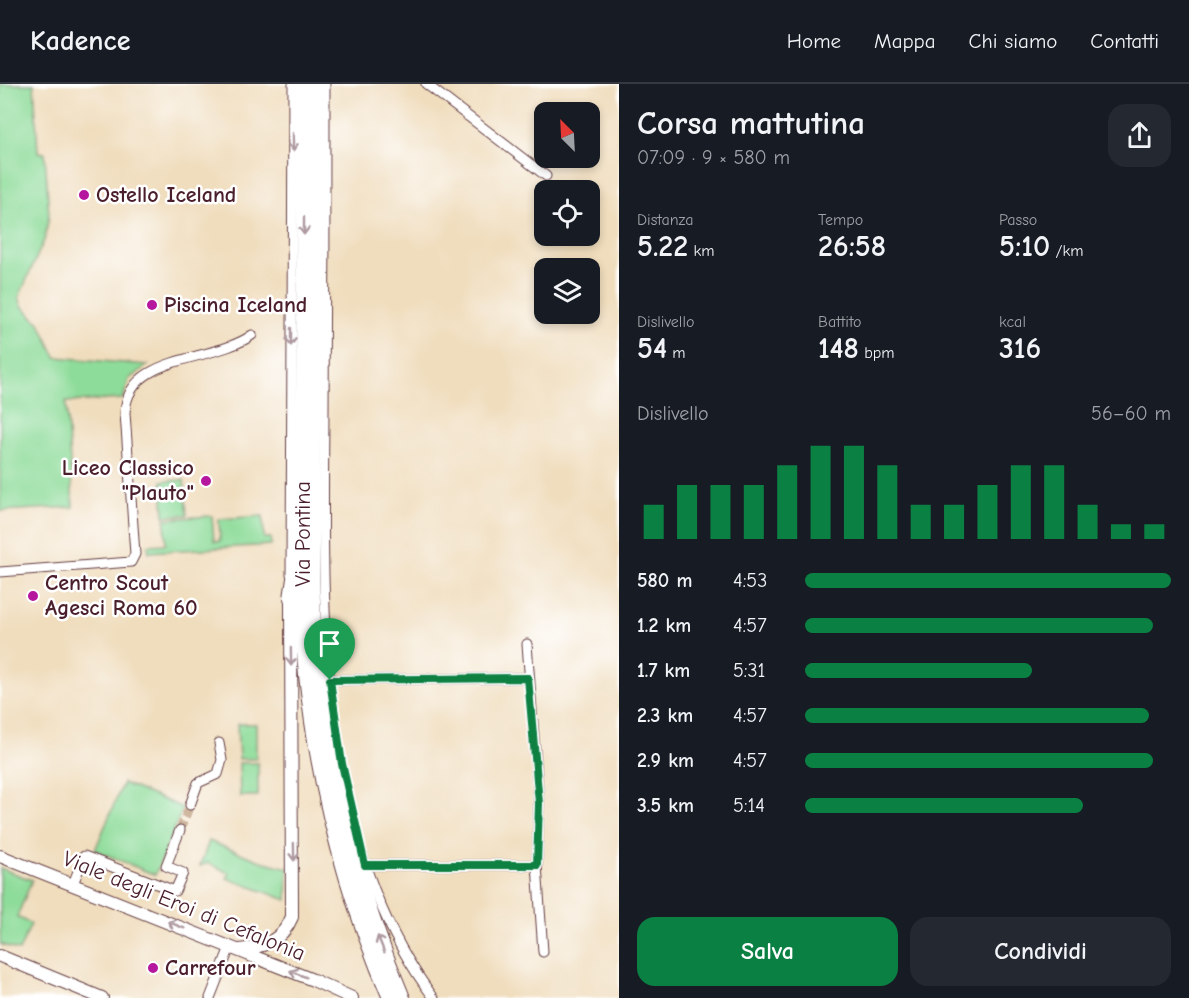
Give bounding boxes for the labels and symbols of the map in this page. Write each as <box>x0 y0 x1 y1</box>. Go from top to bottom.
north arrow <box>534 102 600 168</box>
one-way arrow <box>287 132 298 152</box>
place label: Ostello Iceland <box>96 182 236 208</box>
marker: Ostello Iceland <box>77 188 91 202</box>
one-way arrow <box>298 216 309 236</box>
place label: Piscina Iceland <box>164 292 307 318</box>
marker: Piscina Iceland <box>145 298 159 312</box>
one-way arrow <box>285 327 297 347</box>
place label: Liceo Classico "Plauto" <box>62 455 194 506</box>
marker: Liceo Classico "Plauto" <box>199 474 213 488</box>
street label: Via Pontina <box>290 481 316 587</box>
place label: Centro Scout Agesci Roma 60 <box>45 570 198 621</box>
marker: Centro Scout Agesci Roma 60 <box>26 589 40 603</box>
pin <box>304 618 355 680</box>
one-way arrow <box>286 646 297 666</box>
one-way arrow <box>288 841 300 861</box>
street label: Viale degli Eroi di Cefalonia <box>59 845 309 967</box>
one-way arrow <box>167 919 186 930</box>
one-way arrow <box>375 935 386 954</box>
place label: Carrefour <box>165 955 256 981</box>
marker: Carrefour <box>146 961 160 975</box>
one-way arrow <box>290 968 308 979</box>

